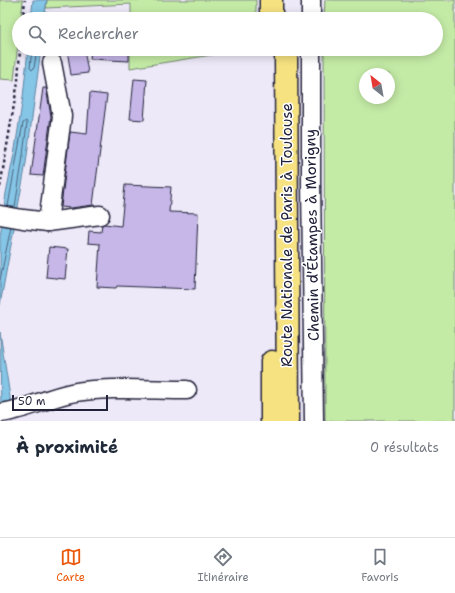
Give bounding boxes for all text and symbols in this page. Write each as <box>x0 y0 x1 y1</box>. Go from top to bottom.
search box <box>12 12 443 56</box>
icon: search <box>26 23 48 45</box>
text: Rechercher <box>58 24 139 44</box>
north arrow <box>359 68 395 104</box>
street label: Route Nationale de Paris à Toulouse <box>277 103 297 367</box>
street label: Chemin d'Étampes à Morigny <box>299 129 324 341</box>
scale bar <box>12 393 108 412</box>
text: 50 m <box>18 394 46 409</box>
text: À proximité <box>16 436 118 458</box>
text: 0 résultats <box>370 439 439 456</box>
tab: Carte <box>56 546 85 585</box>
tab: Itinéraire <box>198 546 249 585</box>
tab: Favoris <box>361 546 399 585</box>

